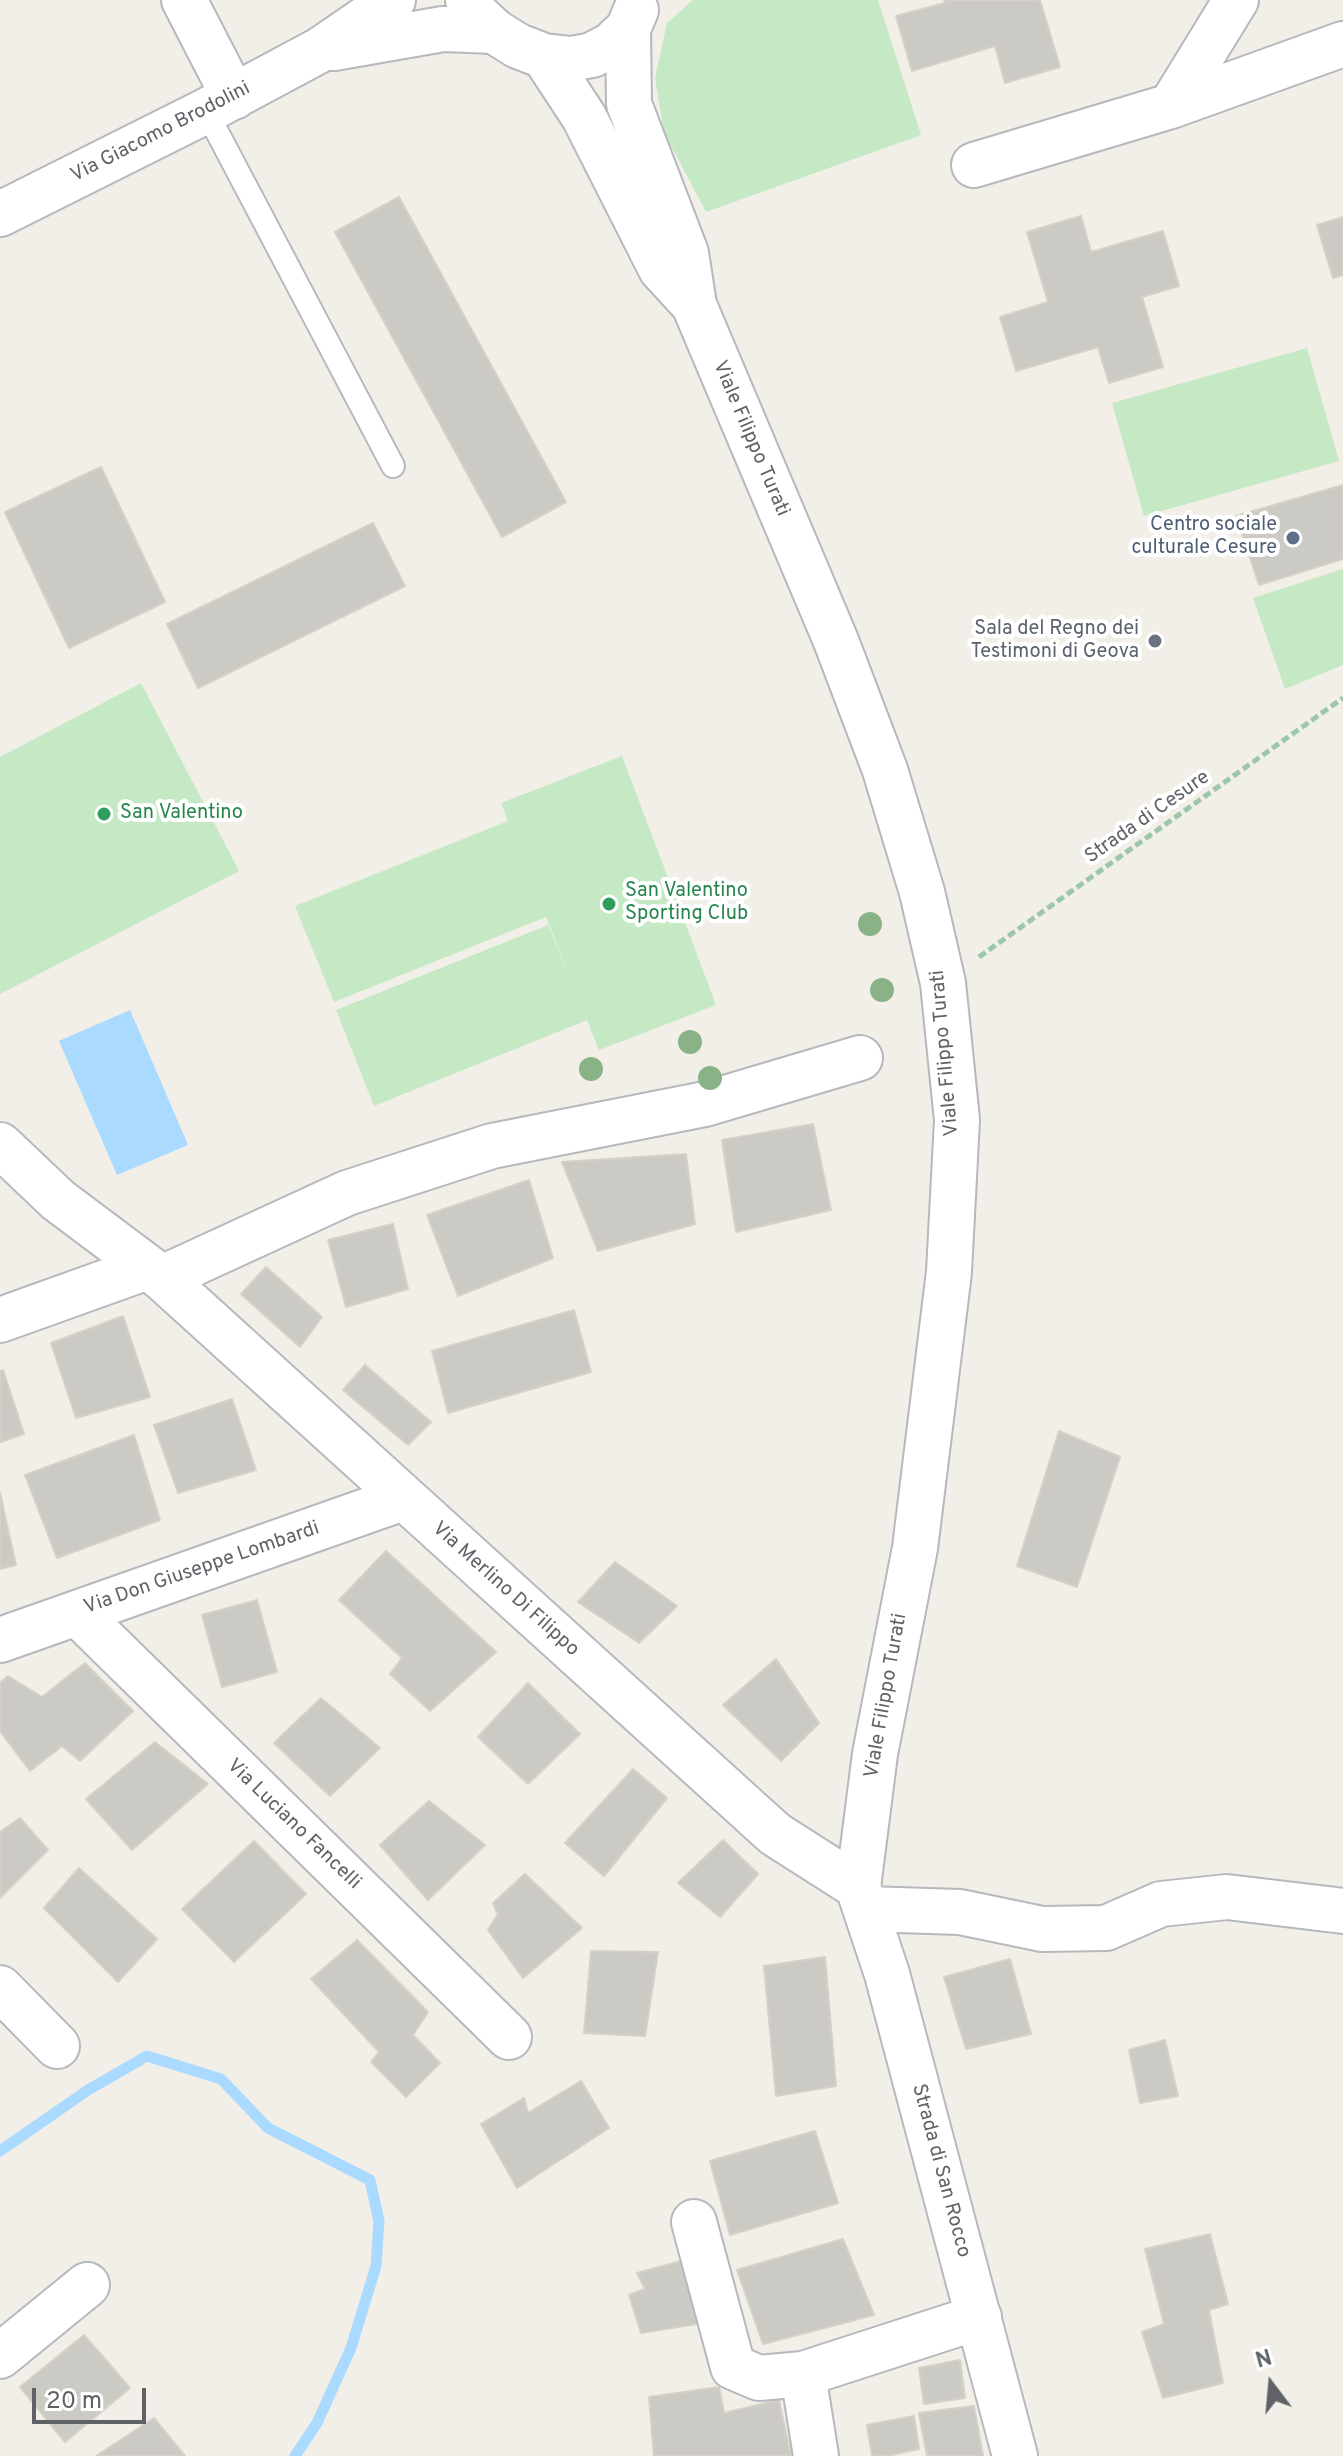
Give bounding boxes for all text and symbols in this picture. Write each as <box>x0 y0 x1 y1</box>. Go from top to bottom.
street label: Via Giacomo Brodolini <box>67 77 255 189</box>
street label: Viale Filippo Turati <box>706 358 794 520</box>
place label: Centro sociale culturale Cesure <box>1131 514 1277 561</box>
marker: Centro sociale culturale Cesure <box>1284 529 1302 547</box>
place label: Sala del Regno dei Testimoni di Geova <box>971 618 1139 665</box>
marker: Sala del Regno dei Testimoni di Geova <box>1146 632 1164 650</box>
street label: Strada di Cesure <box>1081 766 1215 870</box>
place label: San Valentino <box>120 802 243 826</box>
marker: San Valentino <box>95 805 113 823</box>
place label: San Valentino Sporting Club <box>625 880 748 927</box>
marker: San Valentino Sporting Club <box>600 895 618 913</box>
street label: Viale Filippo Turati <box>927 969 965 1137</box>
street label: Via Don Giuseppe Lombardi <box>81 1517 323 1621</box>
street label: Via Merlino Di Filippo <box>426 1518 584 1662</box>
street label: Viale Filippo Turati <box>861 1612 913 1780</box>
street label: Via Luciano Fancelli <box>221 1755 365 1895</box>
street label: Strada di San Rocco <box>905 2082 975 2260</box>
north arrow <box>1231 2344 1311 2424</box>
text: N <box>1253 2345 1276 2376</box>
scale bar <box>36 2372 150 2422</box>
text: 20 m <box>46 2387 102 2417</box>

